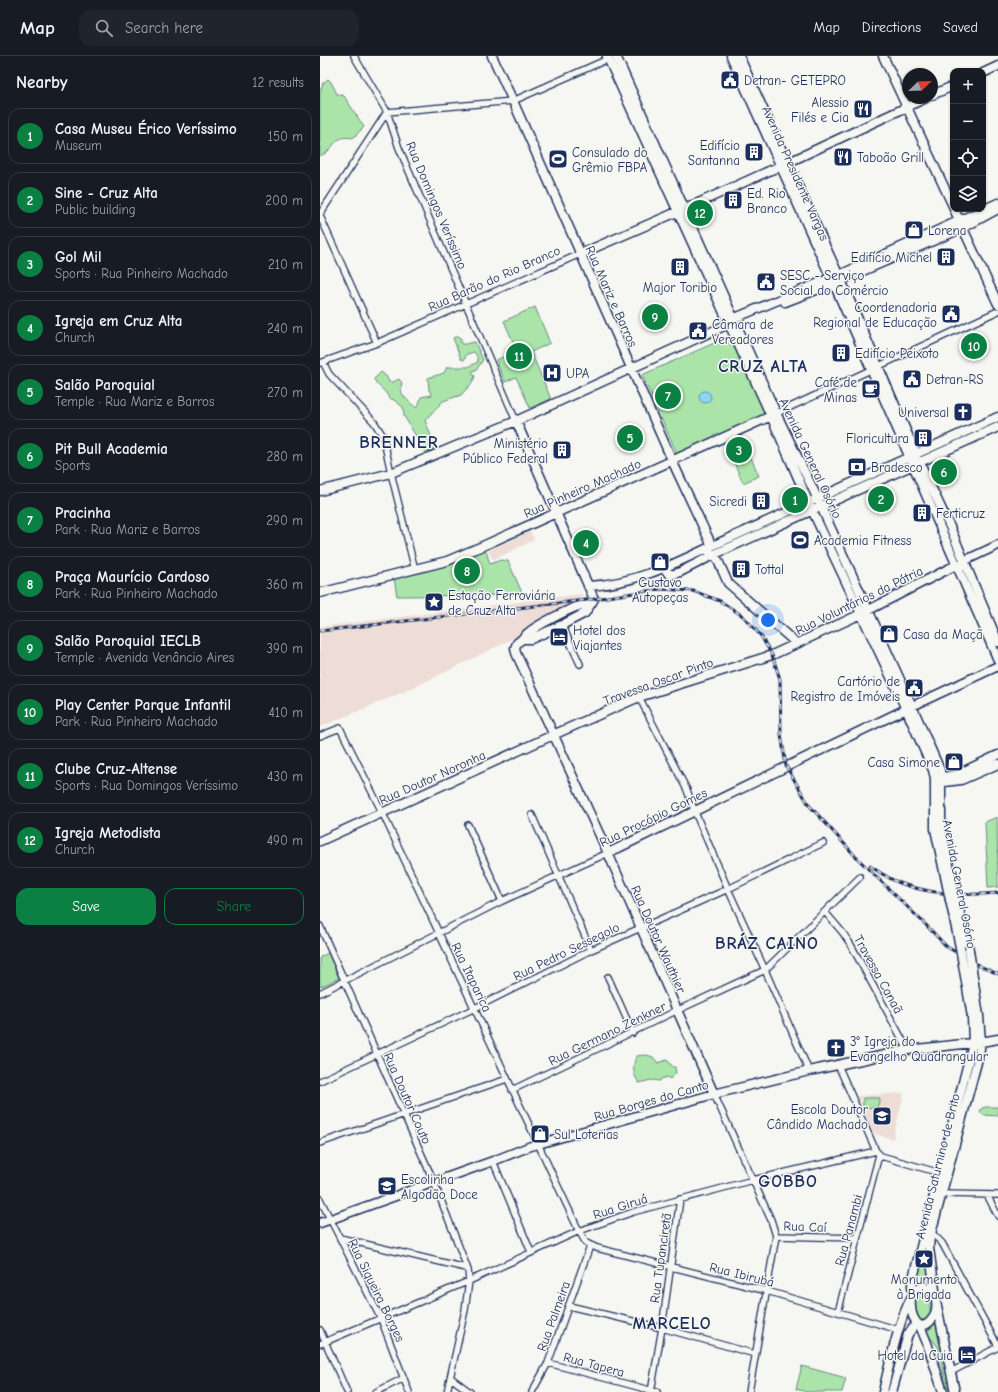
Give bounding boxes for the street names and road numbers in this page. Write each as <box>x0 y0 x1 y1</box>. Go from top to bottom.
street label: Avenida Presidente Vargas <box>759 104 832 243</box>
street label: Rua Domingos Veríssimo <box>403 139 470 271</box>
street label: Rua Barão do Rio Branco <box>426 242 563 314</box>
street label: Rua Mariz e Barros <box>583 243 641 349</box>
street label: Avenida General Osório <box>776 396 845 521</box>
street label: Rua Pinheiro Machado <box>521 456 643 521</box>
street label: Rua Voluntários da Pátria <box>793 563 925 638</box>
street label: Travessa Oscar Pinto <box>601 655 715 708</box>
street label: Rua Doutor Noronha <box>377 747 488 808</box>
street label: Rua Procópio Gomes <box>597 785 709 850</box>
street label: Avenida General Osório <box>940 818 979 950</box>
street label: Rua Doutor Wauthier <box>628 883 689 996</box>
street label: Rua Pedro Sessegolo <box>511 919 622 984</box>
street label: Travessa Canaã <box>851 932 906 1016</box>
street label: Rua Itaparica <box>448 940 495 1014</box>
street label: Rua Germano Zenkner <box>546 998 669 1068</box>
street label: Rua Doutor Couto <box>381 1050 434 1146</box>
street label: Rua Borges do Canto <box>592 1077 710 1124</box>
street label: Avenida Saturnino de Brito <box>912 1092 963 1240</box>
street label: Rua Giruá <box>591 1191 649 1222</box>
street label: Rua Panambi <box>832 1193 865 1268</box>
street label: Rua Tupanciretã <box>647 1212 674 1304</box>
street label: Rua Caí <box>783 1218 828 1235</box>
street label: Rua Siqueira Borges <box>345 1236 408 1344</box>
street label: Rua Ibirubá <box>708 1259 776 1290</box>
street label: Rua Palmeira <box>534 1279 573 1353</box>
street label: Rua Tapera <box>562 1349 626 1380</box>

